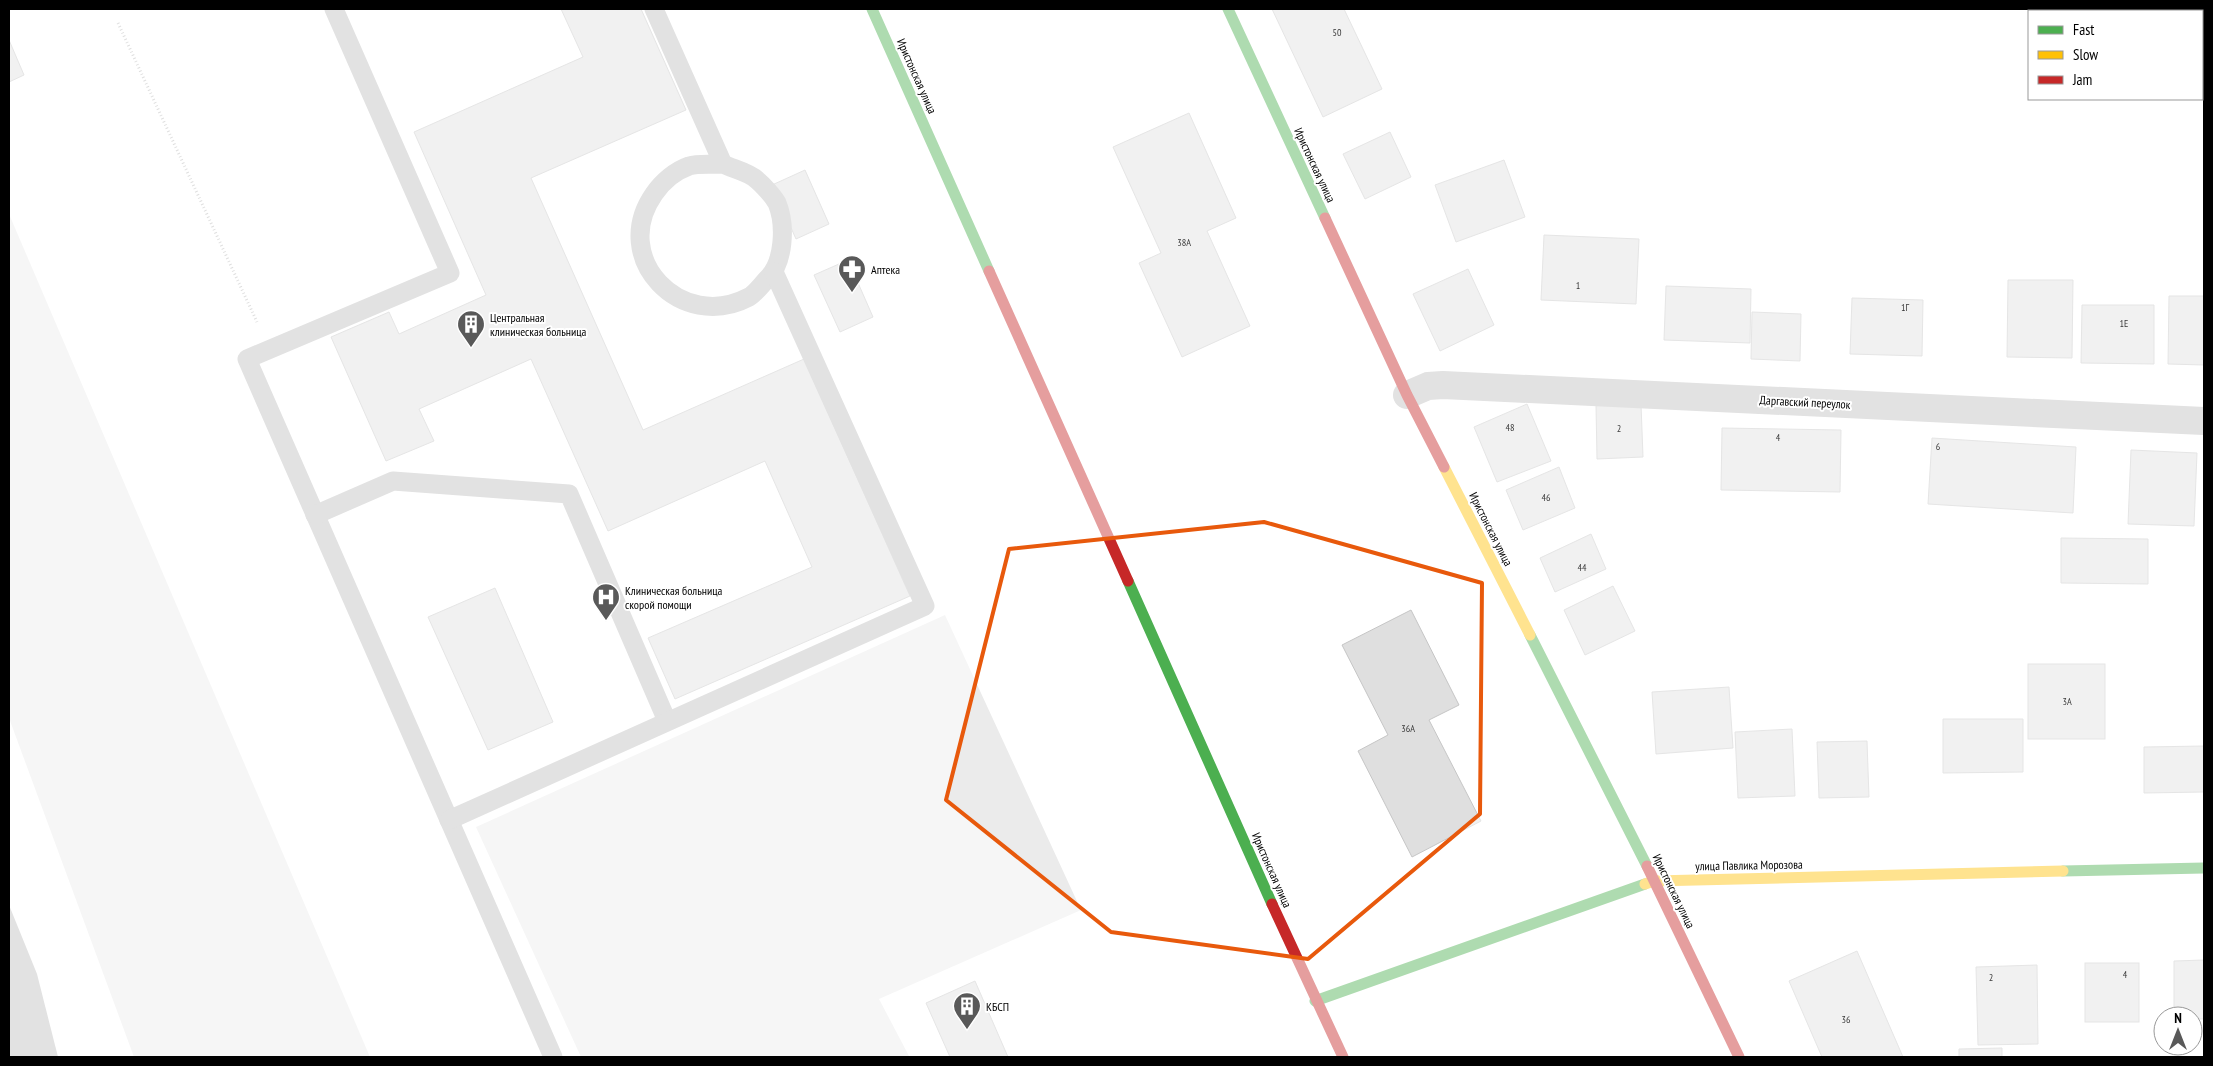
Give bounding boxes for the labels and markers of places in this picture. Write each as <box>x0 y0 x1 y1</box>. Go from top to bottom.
pharmacy icon: Аптека <box>837 254 867 293</box>
place label: Аптека <box>871 262 900 277</box>
building icon: Центральная клиническая больница <box>456 309 486 348</box>
place label: Центральная клиническая больница <box>490 310 587 339</box>
hospital icon: Клиническая больница скорой помощи <box>591 582 621 621</box>
place label: Клиническая больница скорой помощи <box>625 583 723 612</box>
building icon: КБСП <box>952 991 982 1030</box>
place label: КБСП <box>986 999 1009 1014</box>

